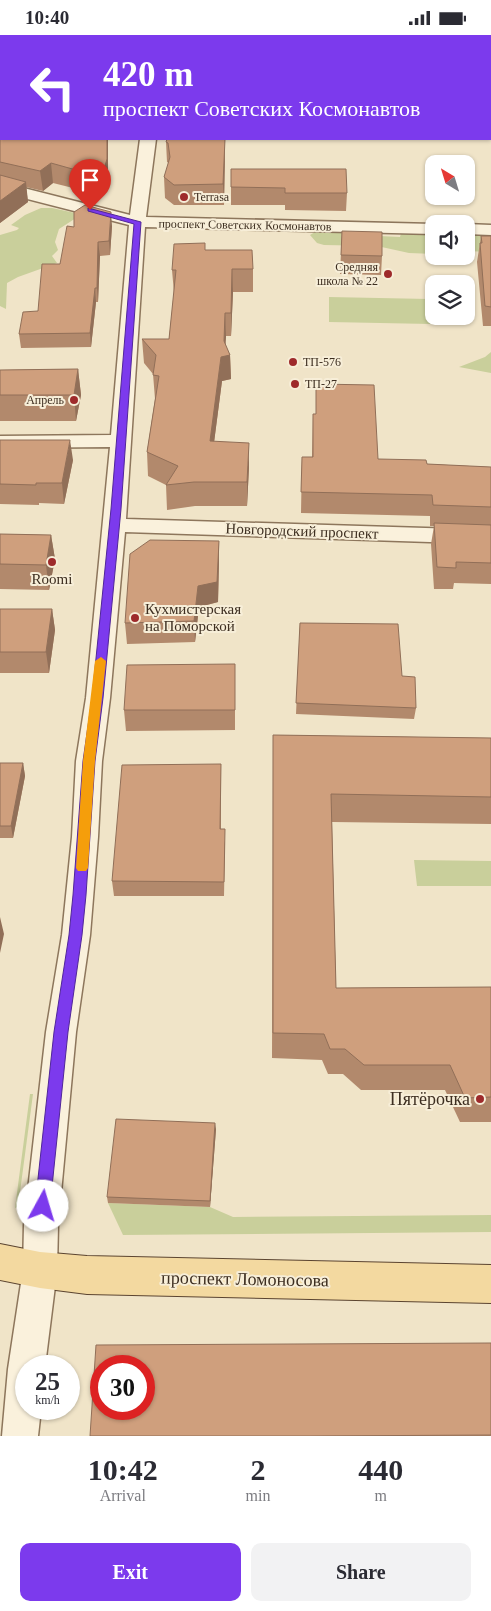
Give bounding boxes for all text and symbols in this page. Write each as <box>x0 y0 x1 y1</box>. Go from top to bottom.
text: 10:40 <box>25 7 69 28</box>
icon: left <box>20 55 85 120</box>
text: 420 m <box>103 55 193 94</box>
text: проспект Советских Космонавтов <box>103 96 420 121</box>
north arrow <box>425 155 475 205</box>
map controls <box>425 155 475 325</box>
pin <box>69 159 111 210</box>
icon: arrive <box>76 166 104 194</box>
place label: Terrasa <box>194 190 230 204</box>
marker: Terrasa <box>178 191 190 203</box>
button: sound <box>425 215 475 265</box>
street label: проспект Советских Космонавтов <box>158 216 332 234</box>
place label: Средняя школа № 22 <box>317 260 378 288</box>
marker: Средняя школа № 22 <box>382 268 394 280</box>
button: layers <box>425 275 475 325</box>
place label: ТП-576 <box>303 355 341 369</box>
marker: ТП-576 <box>287 356 299 368</box>
place label: ТП-27 <box>305 377 337 391</box>
marker: ТП-27 <box>289 378 301 390</box>
place label: Апрель <box>26 393 65 407</box>
marker: Апрель <box>68 394 80 406</box>
street label: Новгородский проспект <box>225 520 379 542</box>
marker: Roomi <box>46 556 58 568</box>
place label: Roomi <box>32 571 72 587</box>
place label: Кухмистерская на Поморской <box>145 601 241 634</box>
marker: Кухмистерская на Поморской <box>129 612 141 624</box>
place label: Пятёрочка <box>390 1089 470 1109</box>
marker: Пятёрочка <box>474 1093 486 1105</box>
position arrow <box>16 1179 68 1231</box>
street label: проспект Ломоносова <box>161 1268 329 1290</box>
speed limit sign: 30 <box>90 1355 155 1420</box>
text: 25 <box>35 1368 60 1395</box>
text: km/h <box>35 1393 60 1407</box>
text: 10:42 <box>88 1453 158 1486</box>
text: 2 <box>250 1453 265 1486</box>
text: 440 <box>358 1453 403 1486</box>
text: Arrival <box>100 1487 146 1504</box>
text: min <box>246 1487 270 1504</box>
text: m <box>374 1487 387 1504</box>
button: Exit <box>20 1543 241 1601</box>
button: Share <box>251 1543 471 1601</box>

